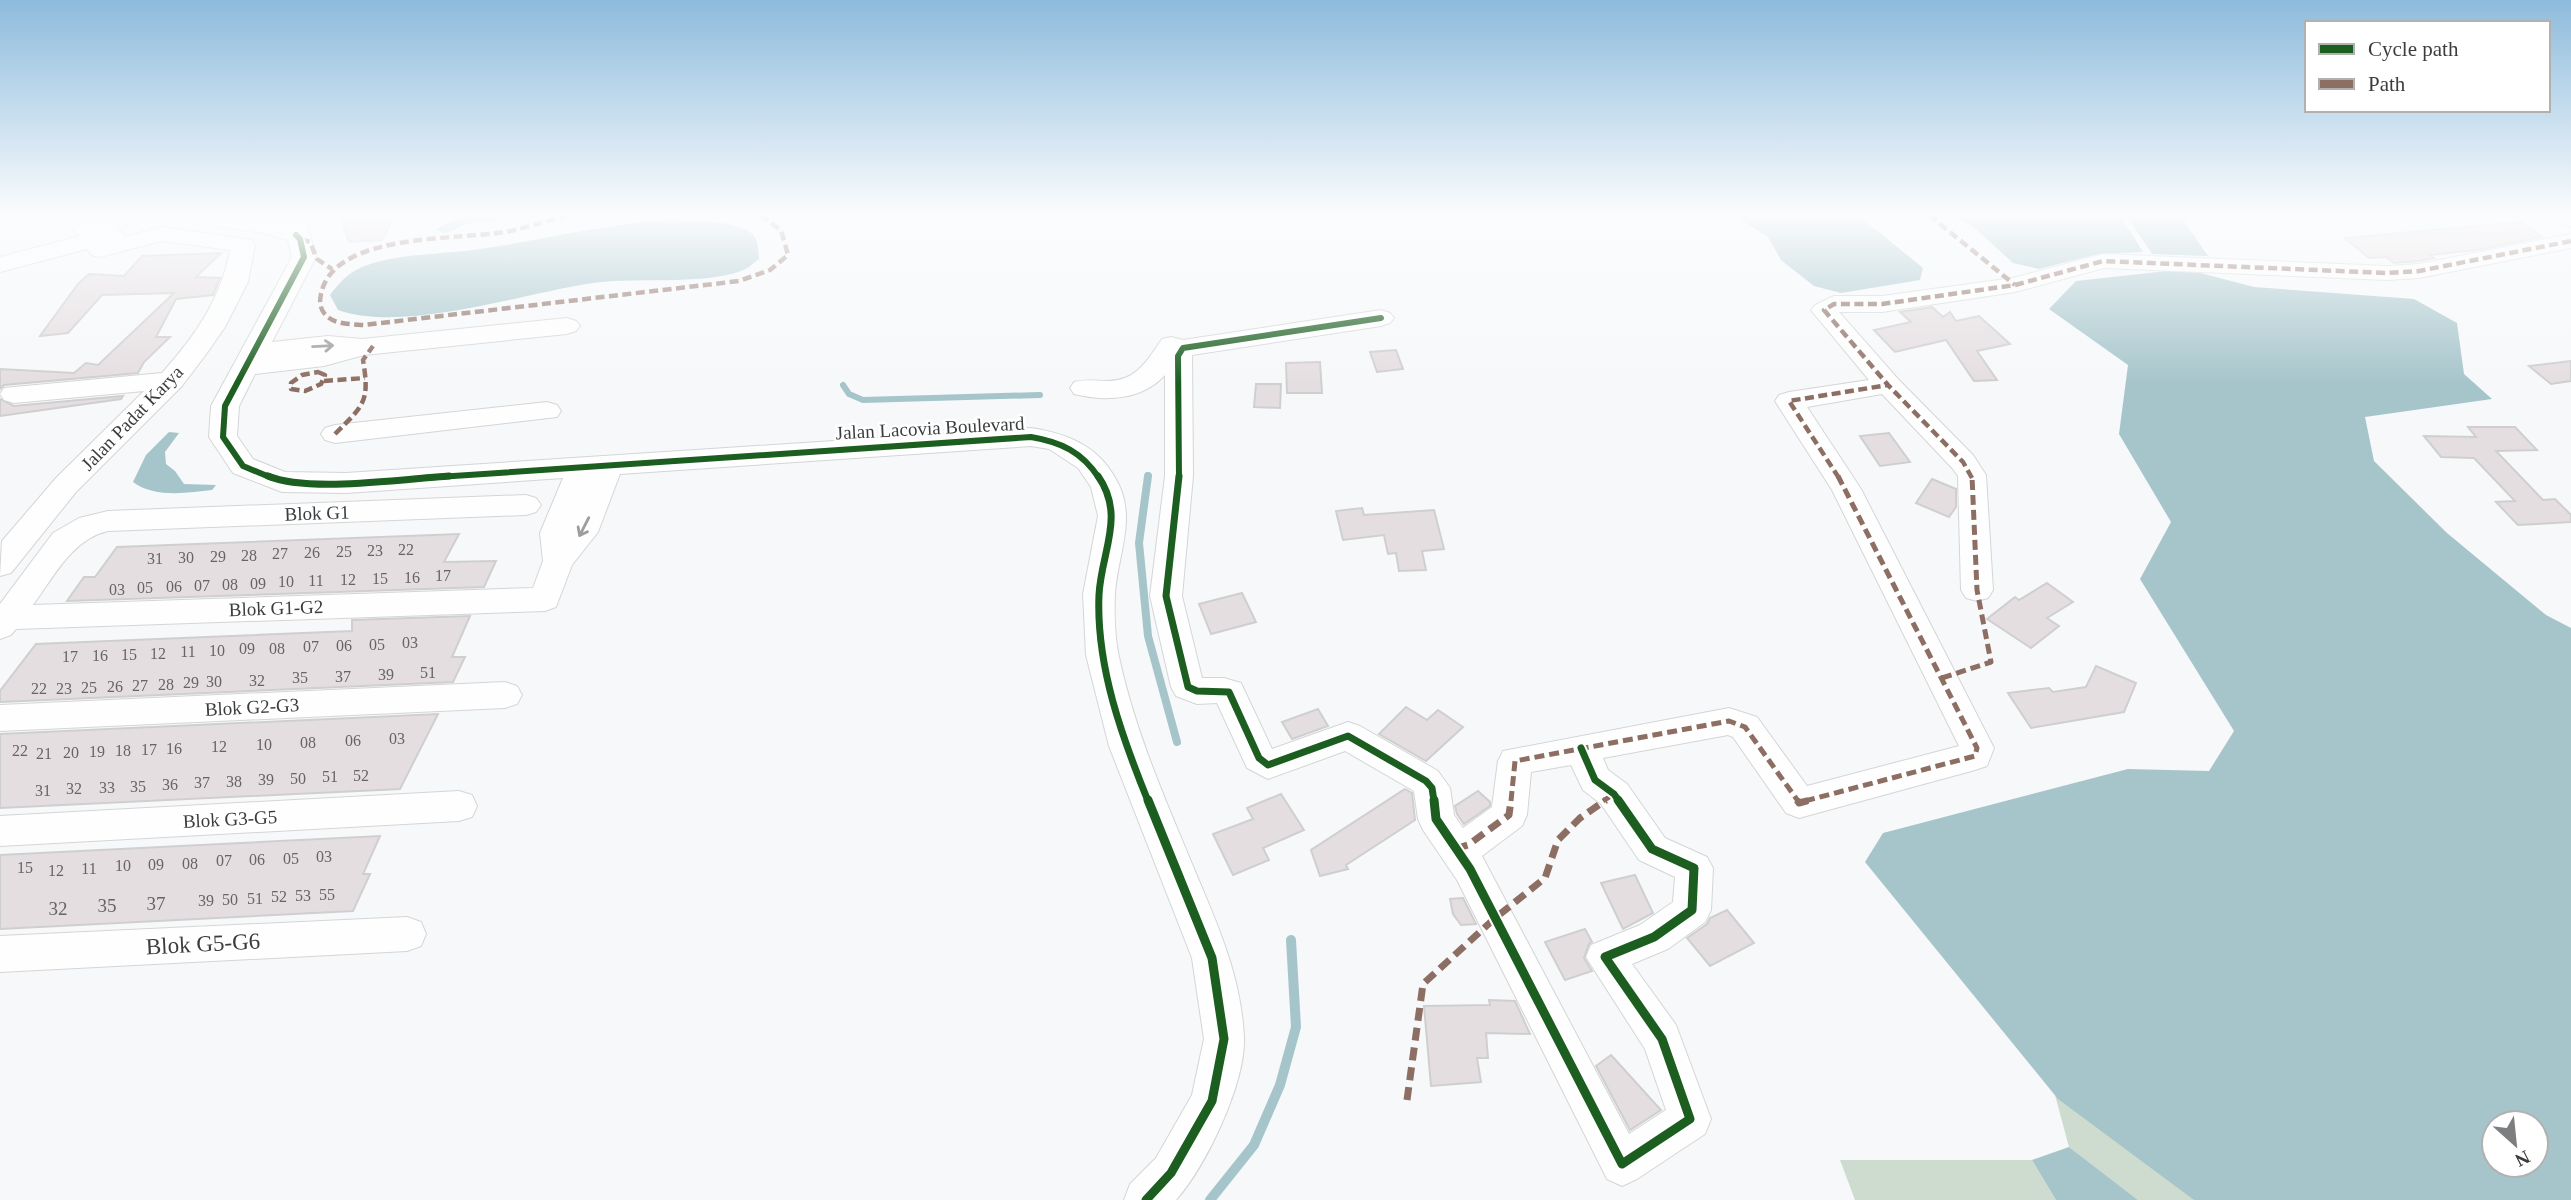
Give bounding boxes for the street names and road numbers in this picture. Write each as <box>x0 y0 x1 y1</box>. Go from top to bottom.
street label: Jalan Padat Karya <box>77 361 188 475</box>
street label: Jalan Lacovia Boulevard <box>835 413 1025 443</box>
street label: Blok G1 <box>284 501 350 525</box>
street label: Blok G1-G2 <box>228 596 324 620</box>
street label: Blok G2-G3 <box>204 694 300 720</box>
street label: Blok G3-G5 <box>182 806 278 832</box>
street label: Blok G5-G6 <box>145 929 261 959</box>

